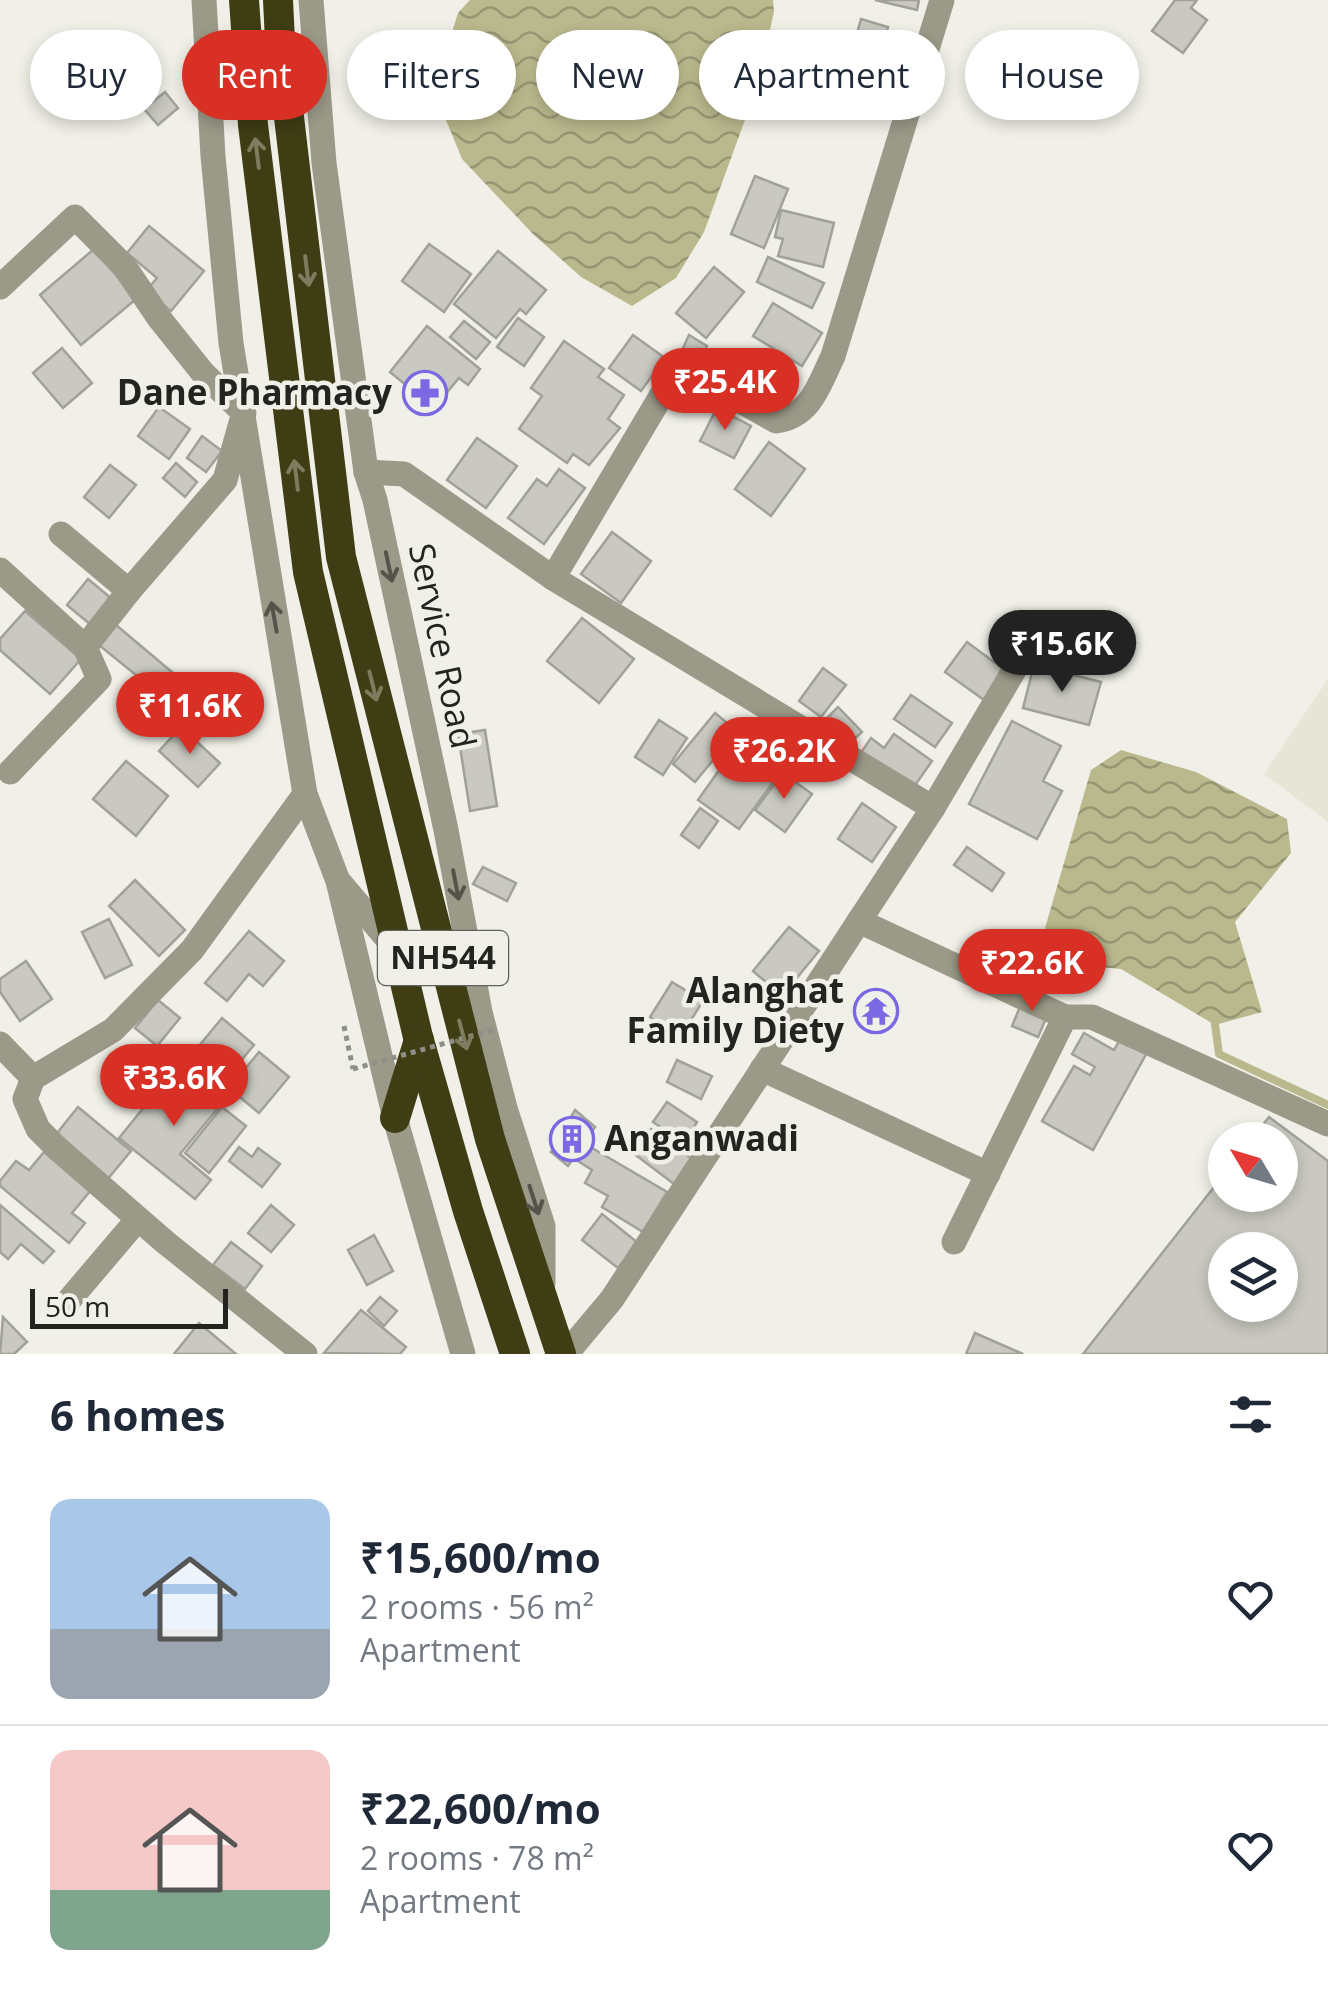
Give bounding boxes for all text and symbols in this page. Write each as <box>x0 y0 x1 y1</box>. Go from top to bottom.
chip: Buy <box>30 30 162 120</box>
chip: Rent <box>182 30 327 120</box>
chip: Filters <box>347 30 516 120</box>
chip: New <box>536 30 679 120</box>
chip: Apartment <box>699 30 945 120</box>
chip: House <box>965 30 1139 120</box>
one-way arrow <box>247 137 266 169</box>
one-way arrow <box>298 254 317 286</box>
pin: ₹25.4K <box>644 348 806 433</box>
text: ₹25.4K <box>673 359 777 402</box>
place label: Dane Pharmacy <box>117 368 392 415</box>
pharmacy icon: Dane Pharmacy <box>402 370 448 416</box>
one-way arrow <box>286 460 304 492</box>
street label: Service Road <box>399 539 488 753</box>
one-way arrow <box>381 550 400 582</box>
one-way arrow <box>264 601 283 634</box>
pin: ₹15.6K <box>981 610 1143 695</box>
text: ₹15.6K <box>1010 621 1114 664</box>
one-way arrow <box>365 669 383 701</box>
pin: ₹11.6K <box>109 672 271 757</box>
text: ₹11.6K <box>138 683 242 726</box>
pin: ₹26.2K <box>703 717 865 802</box>
text: ₹26.2K <box>732 728 836 771</box>
one-way arrow <box>447 868 466 900</box>
pin: ₹22.6K <box>951 929 1113 1014</box>
road number: NH544 <box>378 931 508 985</box>
text: ₹22.6K <box>980 940 1084 983</box>
place label: Alanghat Family Diety <box>627 966 844 1053</box>
temple icon: Alanghat Family Diety <box>853 988 899 1034</box>
one-way arrow <box>454 1019 473 1050</box>
pin: ₹33.6K <box>93 1044 255 1129</box>
text: ₹33.6K <box>122 1055 226 1098</box>
place label: Anganwadi <box>604 1114 799 1161</box>
building icon: Anganwadi <box>549 1116 595 1162</box>
north arrow <box>1208 1122 1298 1212</box>
map controls <box>1208 1122 1298 1322</box>
one-way arrow <box>526 1183 544 1215</box>
button: layers <box>1208 1232 1298 1322</box>
scale bar <box>30 1284 228 1328</box>
text: 50 m <box>45 1287 110 1325</box>
text: 6 homes <box>50 1386 225 1443</box>
icon: filters <box>1223 1387 1278 1442</box>
text: ₹15,600/mo <box>360 1528 601 1585</box>
icon: home <box>130 1539 250 1659</box>
icon: heart <box>1223 1572 1278 1627</box>
text: 2 rooms · 56 m² <box>360 1585 594 1628</box>
text: Apartment <box>360 1628 521 1671</box>
text: ₹22,600/mo <box>360 1779 601 1836</box>
icon: home <box>130 1790 250 1910</box>
icon: heart <box>1223 1823 1278 1878</box>
text: 2 rooms · 78 m² <box>360 1836 594 1879</box>
text: Apartment <box>360 1879 521 1922</box>

